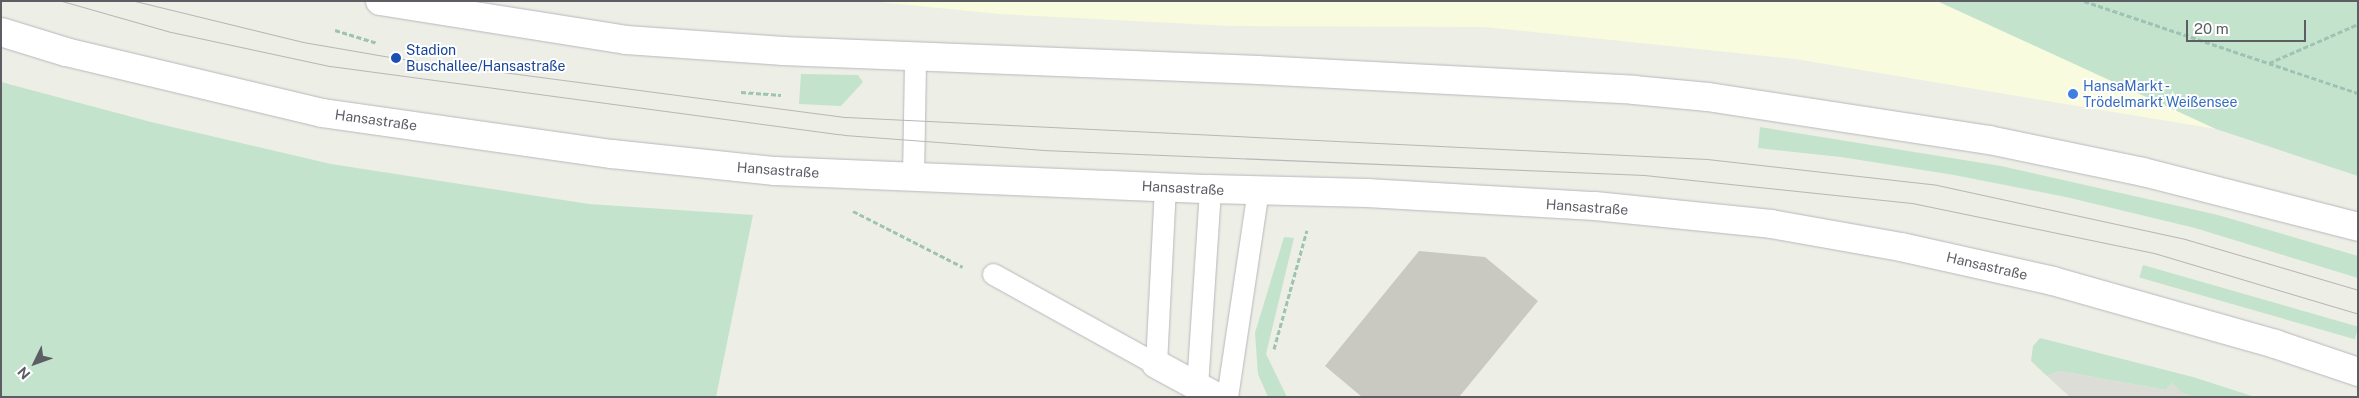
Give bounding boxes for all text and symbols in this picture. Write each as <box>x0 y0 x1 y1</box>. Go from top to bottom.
scale bar <box>2189 10 2309 42</box>
text: 20 m <box>2194 20 2229 37</box>
place label: Stadion Buschallee/Hansastraße <box>406 42 565 74</box>
marker: Stadion Buschallee/Hansastraße <box>390 52 402 64</box>
place label: HansaMarkt - Trödelmarkt Weißensee <box>2083 78 2238 110</box>
marker: HansaMarkt - Trödelmarkt Weißensee <box>2067 88 2079 100</box>
street label: Hansastraße <box>334 106 418 134</box>
street label: Hansastraße <box>736 159 820 181</box>
street label: Hansastraße <box>1141 177 1225 199</box>
street label: Hansastraße <box>1545 196 1629 218</box>
street label: Hansastraße <box>1945 249 2029 283</box>
north arrow <box>10 338 60 388</box>
text: N <box>14 364 33 382</box>

